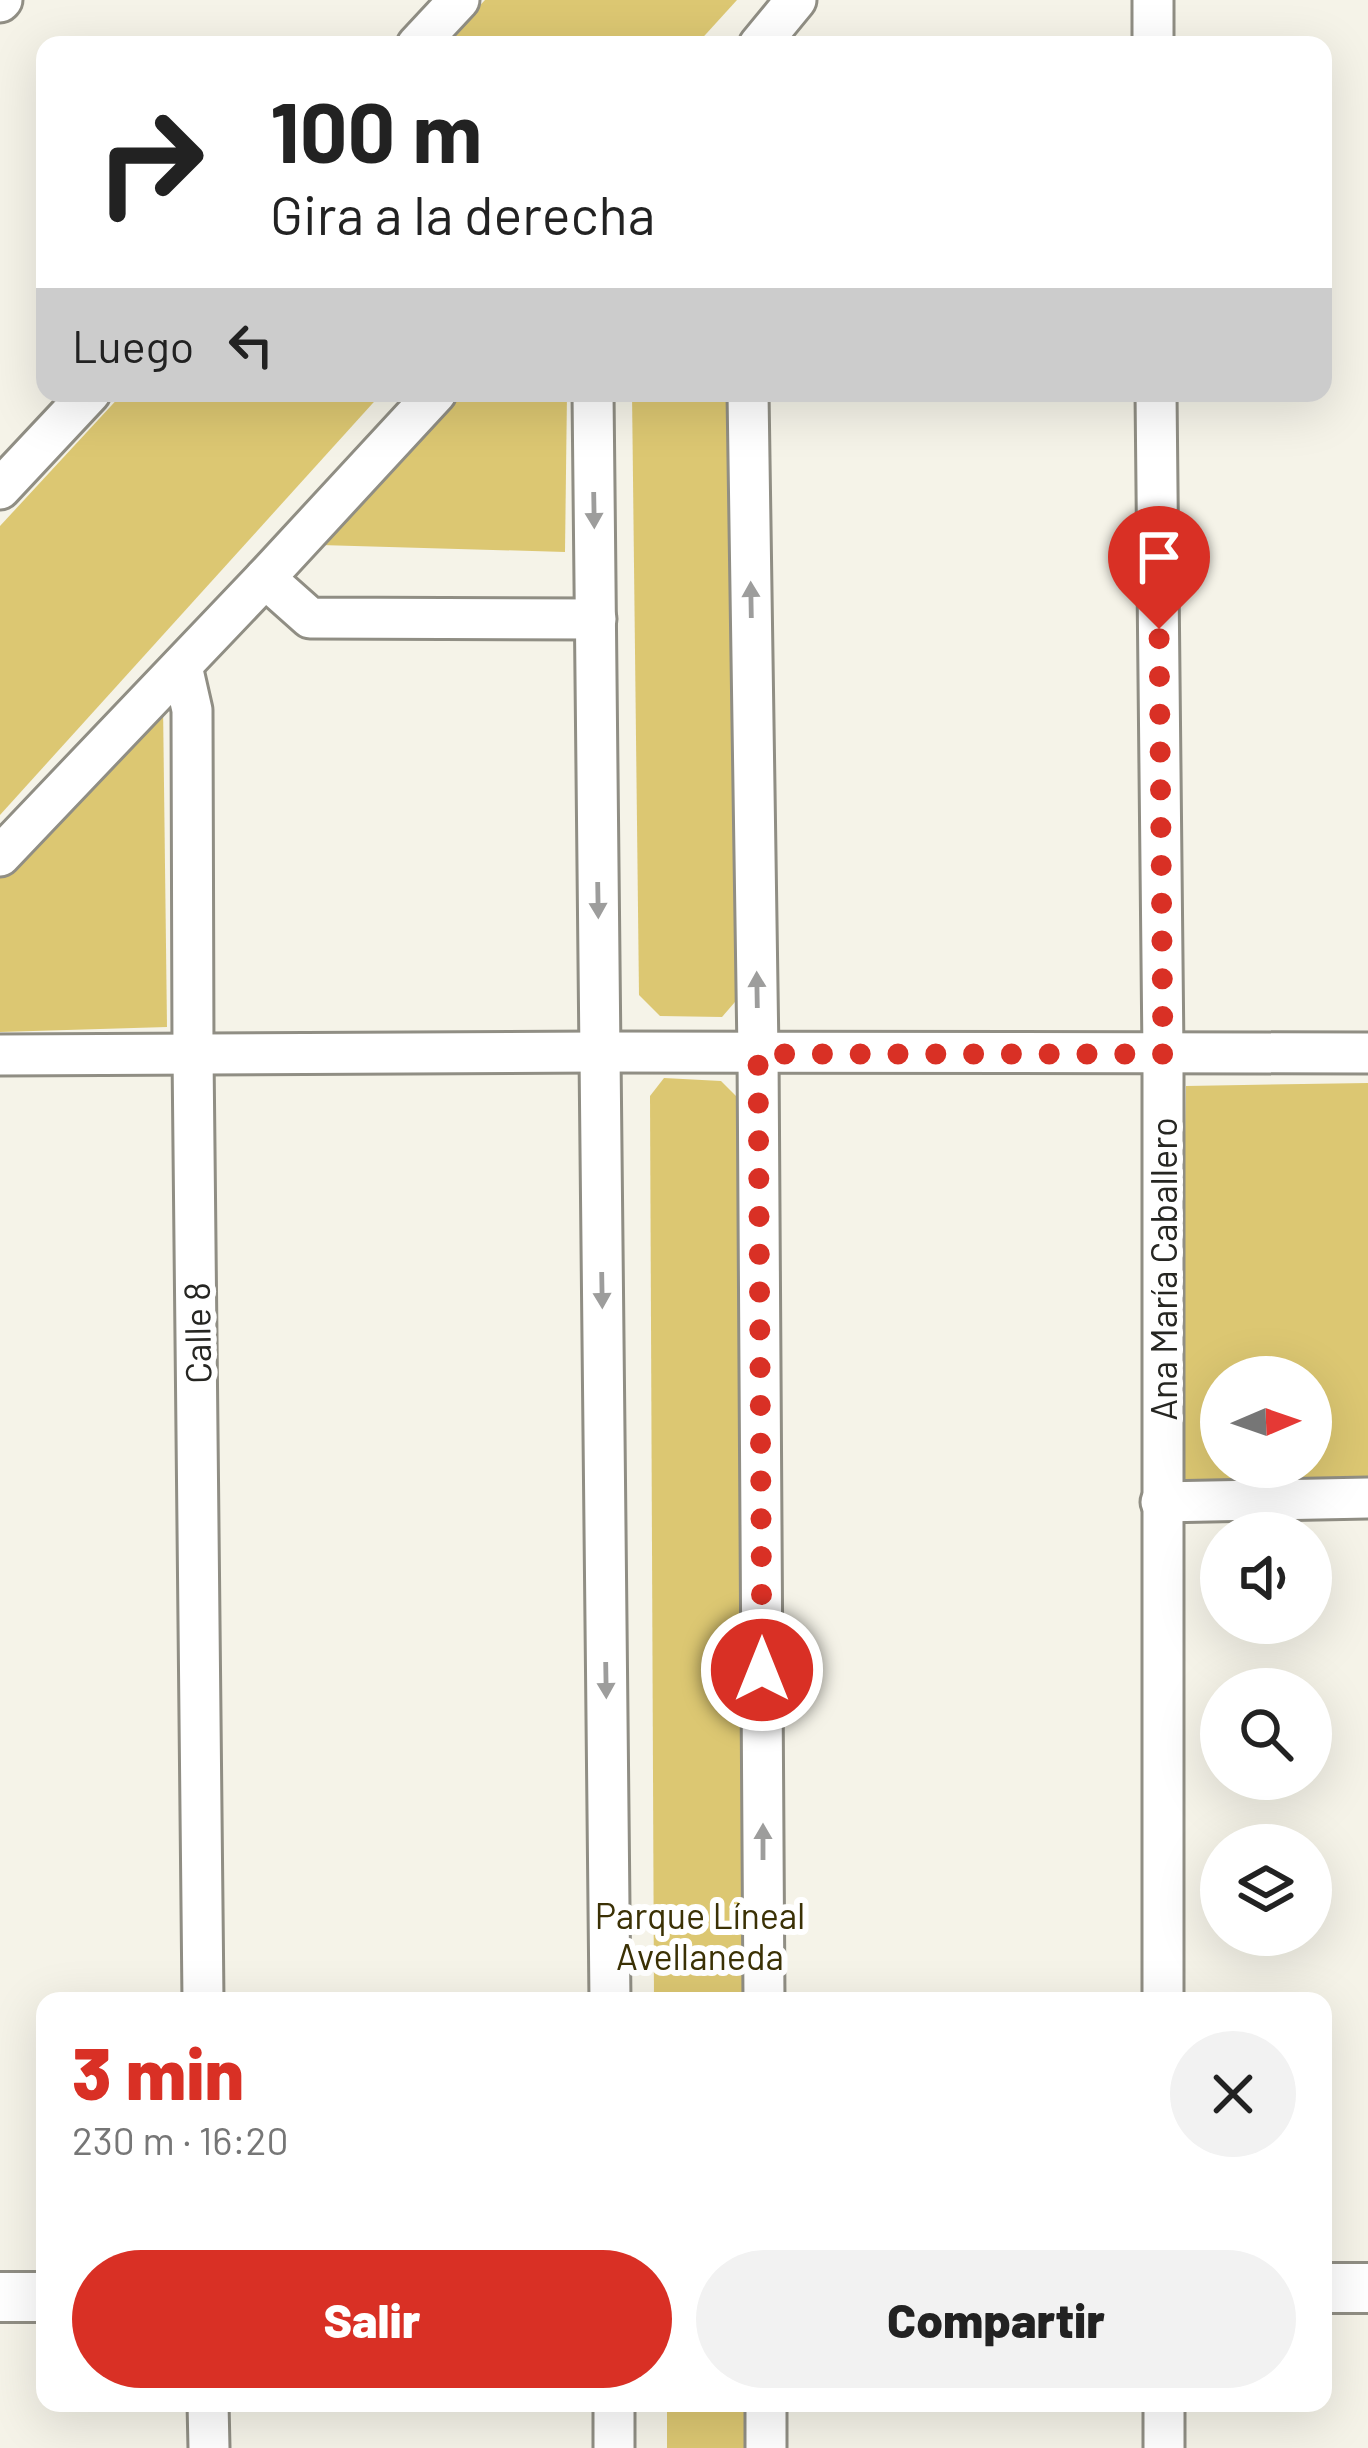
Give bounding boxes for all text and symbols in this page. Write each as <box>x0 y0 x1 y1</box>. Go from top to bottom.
text: 100 m <box>270 79 482 180</box>
icon: right <box>72 84 228 240</box>
text: Gira a la derecha <box>270 181 655 246</box>
icon: left <box>218 312 284 378</box>
text: Luego <box>72 318 194 372</box>
one-way arrow <box>585 492 604 530</box>
pin <box>1108 506 1210 629</box>
icon: arrive <box>1126 524 1192 590</box>
one-way arrow <box>742 580 761 618</box>
one-way arrow <box>588 882 608 920</box>
one-way arrow <box>748 970 767 1008</box>
street label: Ana María Caballero <box>1141 1117 1184 1421</box>
one-way arrow <box>592 1272 612 1310</box>
street label: Calle 8 <box>174 1282 218 1384</box>
north arrow <box>1200 1356 1332 1488</box>
map controls <box>1200 1356 1332 1956</box>
button: sound <box>1200 1512 1332 1644</box>
position arrow <box>699 1607 825 1733</box>
one-way arrow <box>597 1662 616 1700</box>
button: search <box>1200 1668 1332 1800</box>
one-way arrow <box>753 1822 773 1860</box>
button: layers <box>1200 1824 1332 1956</box>
park label: Parque Líneal Avellaneda <box>595 1893 805 1977</box>
text: 3 min <box>72 2028 244 2114</box>
button: close <box>1170 2031 1296 2157</box>
text: 230 m · 16:20 <box>72 2116 289 2163</box>
button: Salir <box>72 2250 672 2388</box>
button: Compartir <box>696 2250 1296 2388</box>

